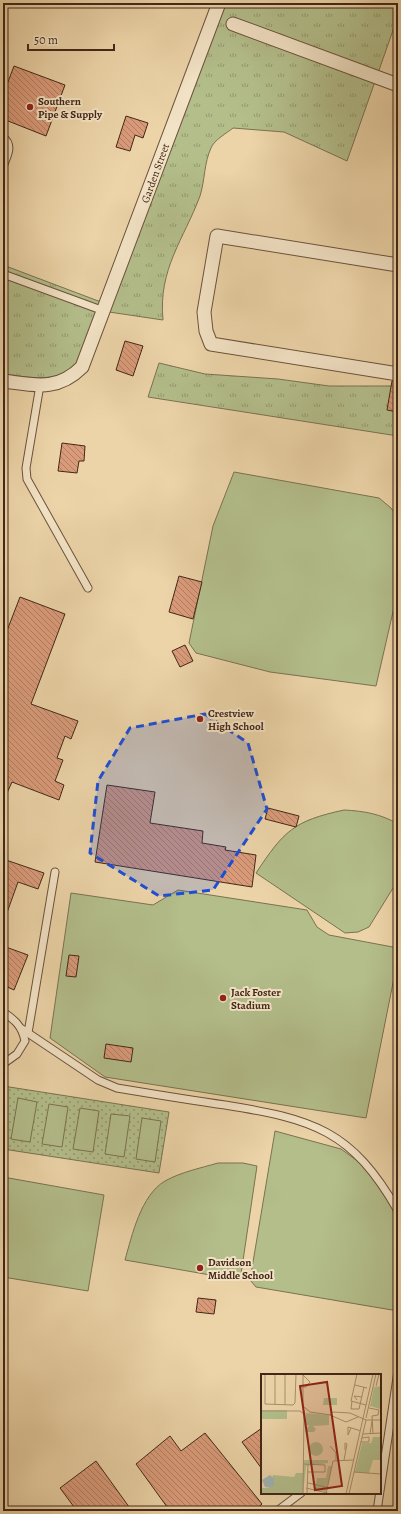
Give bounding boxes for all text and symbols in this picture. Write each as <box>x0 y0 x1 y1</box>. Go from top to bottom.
scale bar <box>28 26 114 52</box>
text: 50 m <box>34 32 58 48</box>
place label: Southern Pipe & Supply <box>38 94 103 122</box>
marker: Southern Pipe & Supply <box>25 102 35 112</box>
street label: Garden Street <box>138 141 173 205</box>
place label: Crestview High School <box>208 706 264 734</box>
marker: Crestview High School <box>195 714 205 724</box>
place label: Jack Foster Stadium <box>231 985 281 1013</box>
marker: Jack Foster Stadium <box>218 993 228 1003</box>
place label: Davidson Middle School <box>208 1255 273 1283</box>
marker: Davidson Middle School <box>195 1263 205 1273</box>
inset map <box>261 1374 381 1494</box>

